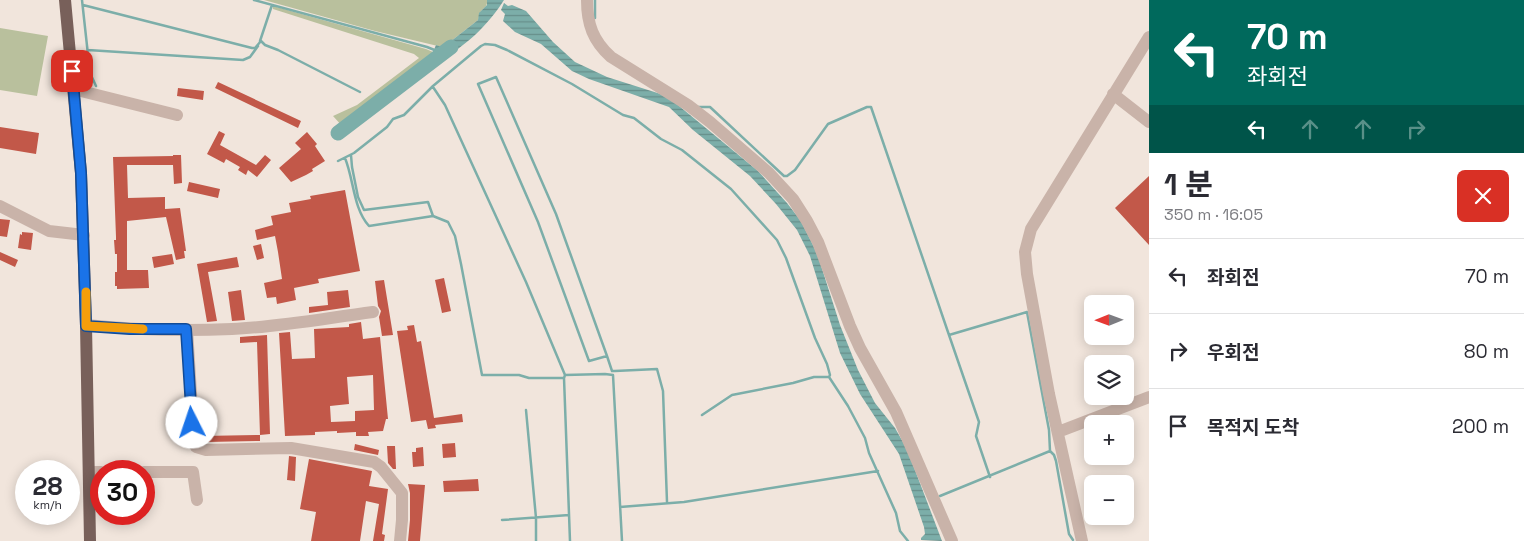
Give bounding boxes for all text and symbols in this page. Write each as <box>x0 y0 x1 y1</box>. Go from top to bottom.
text: 70 m <box>1247 15 1328 59</box>
icon: left <box>1164 20 1229 85</box>
pin <box>51 50 93 92</box>
icon: arrive <box>58 57 86 85</box>
text: 좌회전 <box>1247 62 1308 90</box>
icon: left <box>1243 115 1271 143</box>
icon: ahead <box>1296 115 1324 143</box>
icon: ahead <box>1349 115 1377 143</box>
icon: right <box>1402 115 1430 143</box>
text: 1 분 <box>1164 165 1213 204</box>
button: close <box>1457 170 1509 222</box>
text: 350 m · 16:05 <box>1164 204 1263 225</box>
icon: left <box>1164 262 1192 290</box>
text: 70 m <box>1465 264 1509 289</box>
text: 좌회전 <box>1207 265 1259 290</box>
north arrow <box>1084 295 1134 345</box>
map controls <box>1084 295 1134 525</box>
icon: right <box>1164 337 1192 365</box>
text: 80 m <box>1464 339 1509 364</box>
text: 우회전 <box>1207 340 1259 365</box>
button: layers <box>1084 355 1134 405</box>
position arrow <box>165 396 217 448</box>
icon: arrive <box>1164 412 1192 440</box>
text: 200 m <box>1452 414 1509 439</box>
button: + <box>1084 415 1134 465</box>
text: 목적지 도착 <box>1207 415 1299 440</box>
speed limit sign: 30 <box>90 460 155 525</box>
text: 28 <box>33 470 62 502</box>
button: − <box>1084 475 1134 525</box>
text: km/h <box>33 497 62 513</box>

